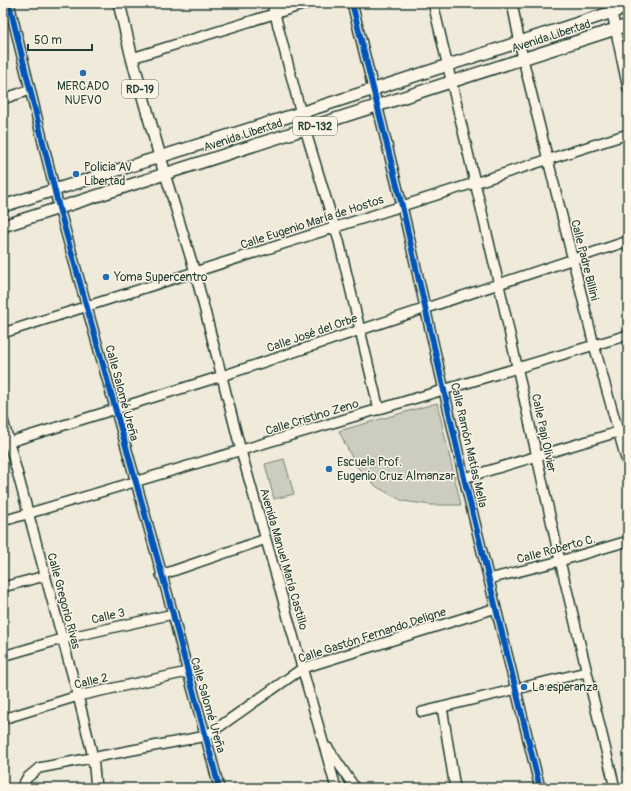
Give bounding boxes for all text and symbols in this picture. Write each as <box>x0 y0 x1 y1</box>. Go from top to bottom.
street label: Avenida Libertad <box>510 17 593 56</box>
scale bar <box>28 26 92 52</box>
text: 50 m <box>34 33 62 48</box>
marker: MERCADO NUEVO <box>78 68 88 78</box>
place label: MERCADO NUEVO <box>57 79 109 108</box>
road number: RD-19 <box>122 80 158 98</box>
street label: Avenida Libertad <box>202 116 285 155</box>
road number: RD-132 <box>293 117 337 135</box>
place label: Policia AV Libertad <box>84 160 132 189</box>
marker: Policia AV Libertad <box>71 169 81 179</box>
street label: Calle Eugenio María de Hostos <box>239 192 386 253</box>
street label: Calle Padre Billini <box>567 218 602 302</box>
place label: Yoma Supercentro <box>113 270 208 285</box>
marker: Yoma Supercentro <box>101 272 111 282</box>
street label: Calle José del Orbe <box>265 311 360 356</box>
street label: Calle Salomé Ureña <box>101 343 142 443</box>
street label: Calle Ramón Matías Mella <box>447 381 490 509</box>
street label: Calle Papi Olivier <box>528 392 559 475</box>
street label: Calle Cristino Zeno <box>264 396 361 439</box>
place label: Escuela Prof. Eugenio Cruz Almanzar <box>337 455 456 484</box>
marker: Escuela Prof. Eugenio Cruz Almanzar <box>324 464 334 474</box>
street label: Avenida Manuel María Castillo <box>256 487 311 632</box>
street label: Calle Roberto C. <box>515 532 597 567</box>
street label: Calle Gregorio Rivas <box>43 551 84 651</box>
street label: Calle Gastón Fernando Deligne <box>296 604 448 667</box>
street label: Calle 3 <box>90 605 127 628</box>
street label: Calle Salomé Ureña <box>187 656 228 755</box>
street label: Calle 2 <box>73 670 110 693</box>
place label: La esperanza <box>532 680 598 695</box>
marker: La esperanza <box>519 682 529 692</box>

